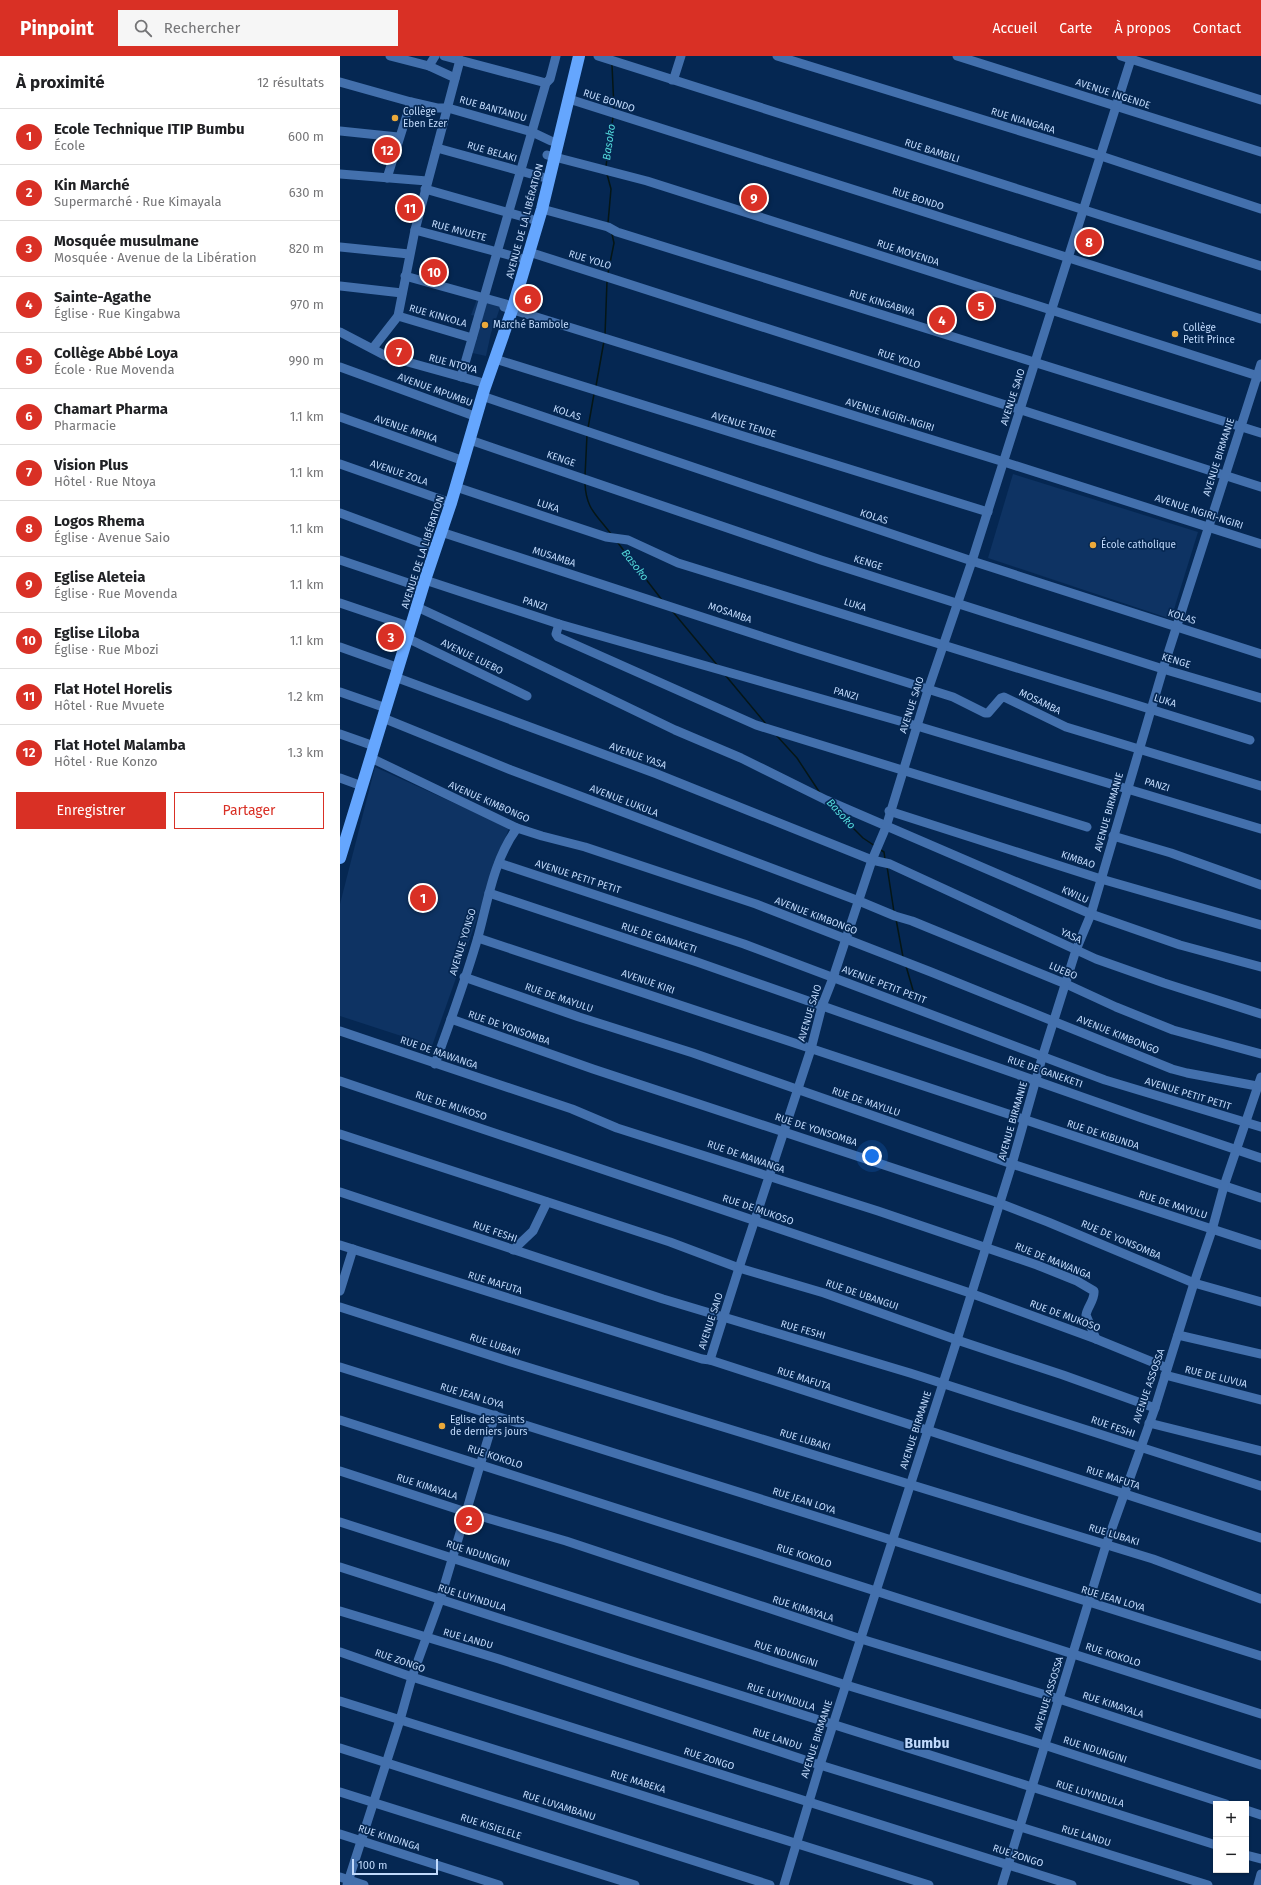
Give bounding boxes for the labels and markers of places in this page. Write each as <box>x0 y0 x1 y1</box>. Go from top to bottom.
place label: Collège Eben Ezer <box>403 106 447 130</box>
marker: Collège Eben Ezer <box>390 113 400 123</box>
pin: 12 <box>374 135 400 165</box>
pin: 9 <box>741 183 767 213</box>
pin: 11 <box>397 193 423 223</box>
pin: 8 <box>1076 227 1102 257</box>
pin: 10 <box>421 257 447 287</box>
pin: 6 <box>515 284 541 314</box>
pin: 5 <box>968 291 994 321</box>
pin: 4 <box>929 305 955 335</box>
place label: Marché Bambole <box>493 319 569 331</box>
marker: Marché Bambole <box>480 320 490 330</box>
place label: Collège Petit Prince <box>1183 322 1235 346</box>
marker: Collège Petit Prince <box>1170 329 1180 339</box>
pin: 7 <box>386 337 412 367</box>
place label: École catholique <box>1101 537 1176 551</box>
marker: École catholique <box>1088 540 1098 550</box>
pin: 3 <box>378 622 404 652</box>
pin: 1 <box>410 883 436 913</box>
place label: Eglise des saints de derniers jours <box>450 1414 528 1438</box>
marker: Eglise des saints de derniers jours <box>437 1421 447 1431</box>
pin: 2 <box>456 1505 482 1535</box>

